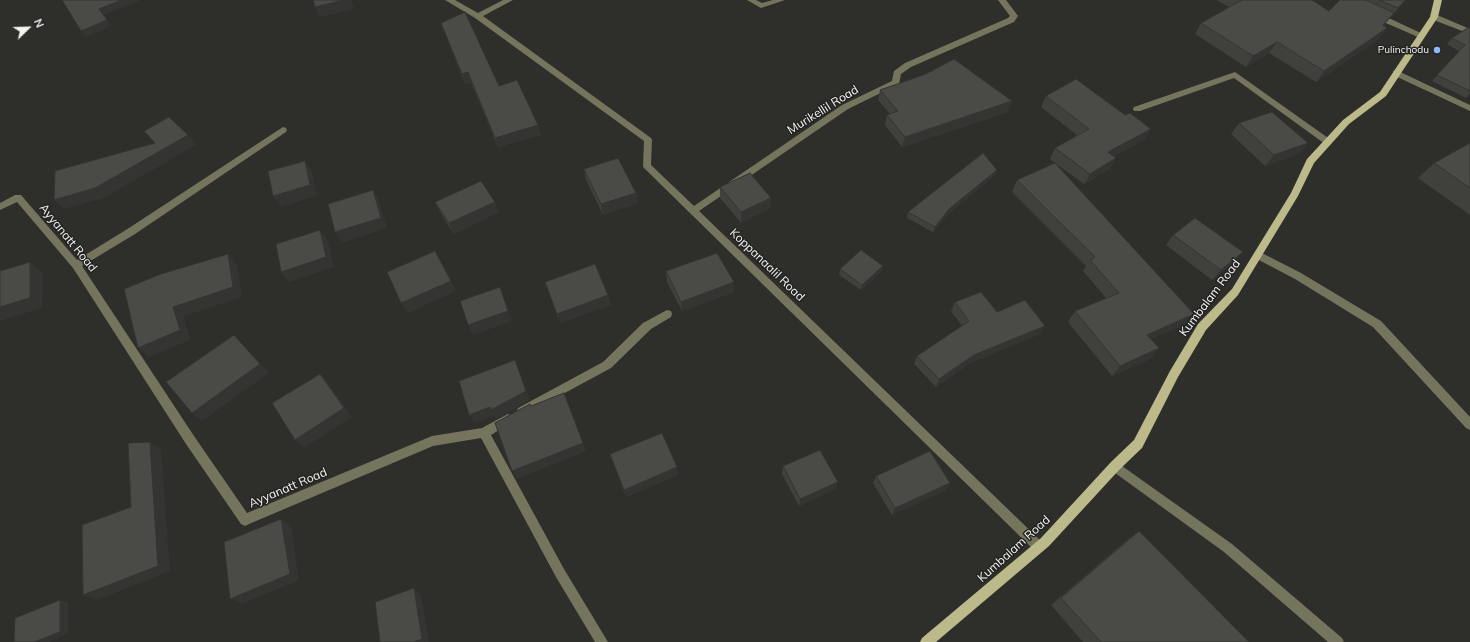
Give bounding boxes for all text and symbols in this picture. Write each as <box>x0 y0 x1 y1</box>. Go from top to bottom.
north arrow <box>8 8 48 48</box>
text: N <box>31 17 47 30</box>
place label: Pulinchodu <box>1378 44 1429 56</box>
marker: Pulinchodu <box>1432 45 1442 55</box>
street label: Murikellil Road <box>785 82 861 138</box>
street label: Ayyanatt Road <box>36 201 100 275</box>
street label: Koppanaalil Road <box>727 226 807 304</box>
street label: Kumbalam Road <box>1176 257 1244 339</box>
street label: Ayyanatt Road <box>247 465 329 511</box>
street label: Kumbalam Road <box>975 513 1053 585</box>

